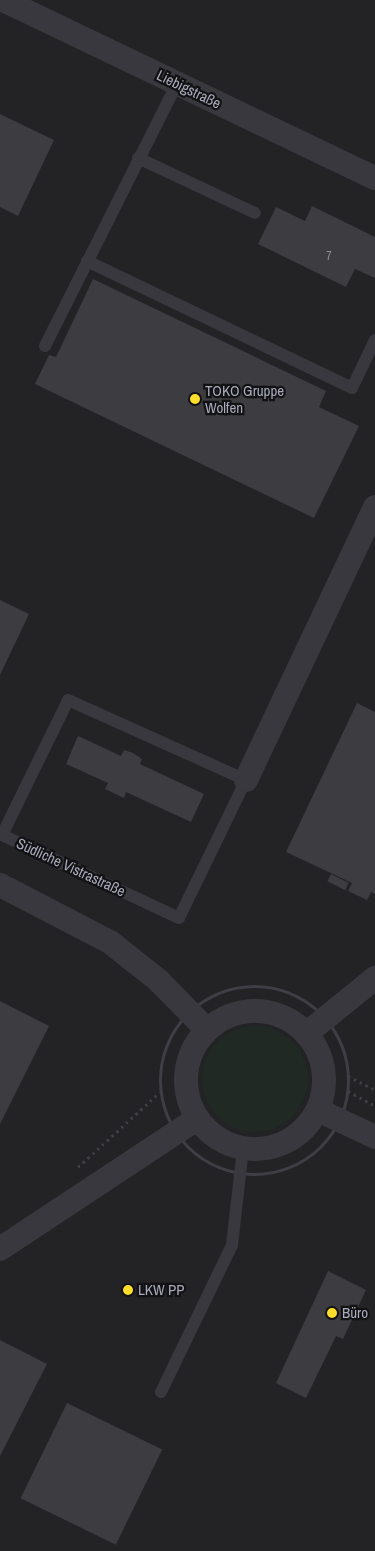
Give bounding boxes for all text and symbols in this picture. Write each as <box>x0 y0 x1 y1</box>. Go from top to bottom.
street label: Liebigstraße <box>154 66 224 112</box>
house number: 7 <box>326 250 332 264</box>
place label: TOKO Gruppe Wolfen <box>205 381 284 416</box>
marker: TOKO Gruppe Wolfen <box>189 393 201 405</box>
street label: Südliche Vistrastraße <box>14 834 128 900</box>
place label: LKW PP <box>138 1281 184 1299</box>
marker: LKW PP <box>122 1284 134 1296</box>
place label: Büro <box>342 1304 368 1322</box>
marker: Büro <box>326 1307 338 1319</box>

